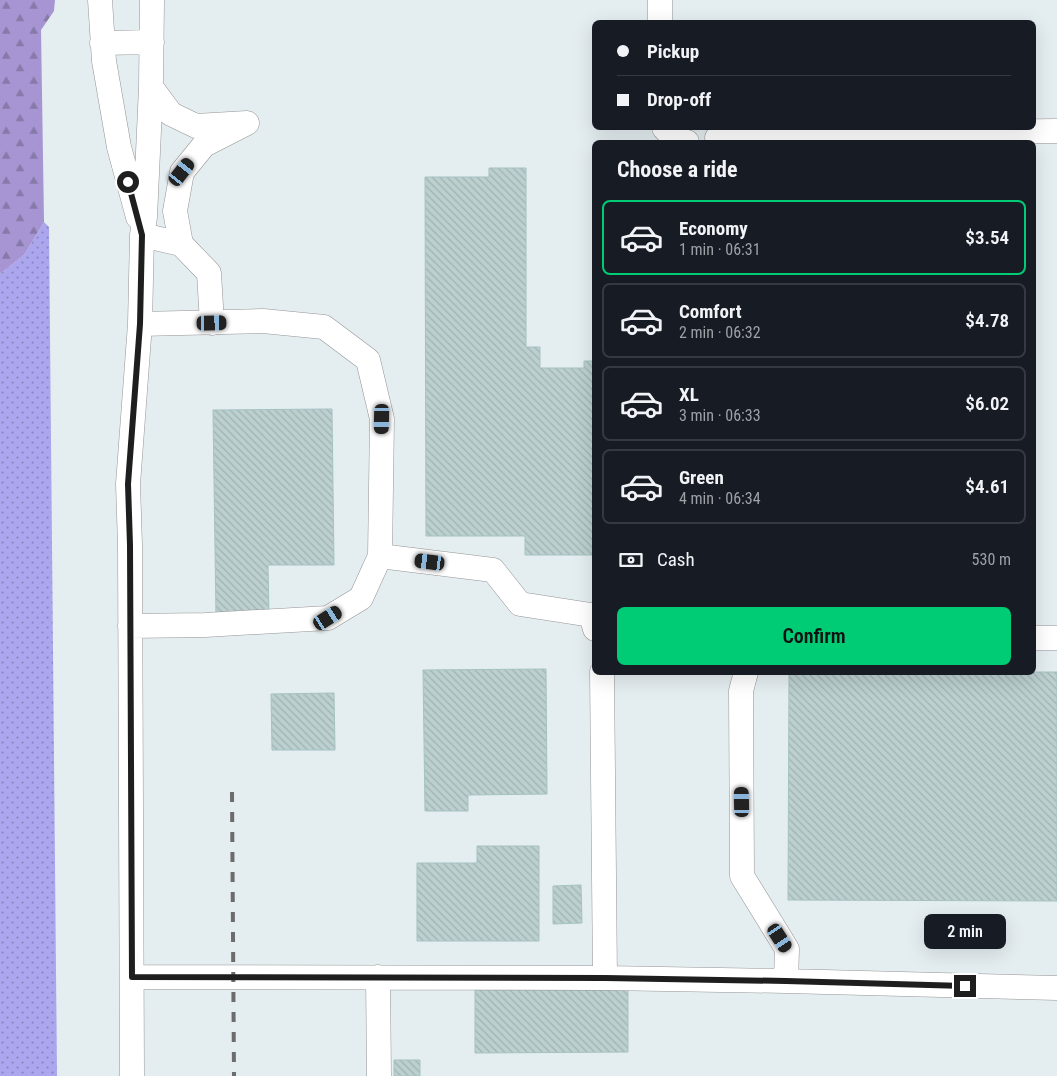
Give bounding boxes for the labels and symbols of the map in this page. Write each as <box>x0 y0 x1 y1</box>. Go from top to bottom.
car <box>166 156 197 188</box>
route start <box>117 171 139 193</box>
car <box>196 315 227 331</box>
car <box>374 404 389 434</box>
car <box>414 553 445 571</box>
car <box>311 604 344 632</box>
car <box>734 787 749 817</box>
callout: 2 min <box>924 914 1006 948</box>
car <box>765 921 794 955</box>
route end <box>954 975 976 997</box>

